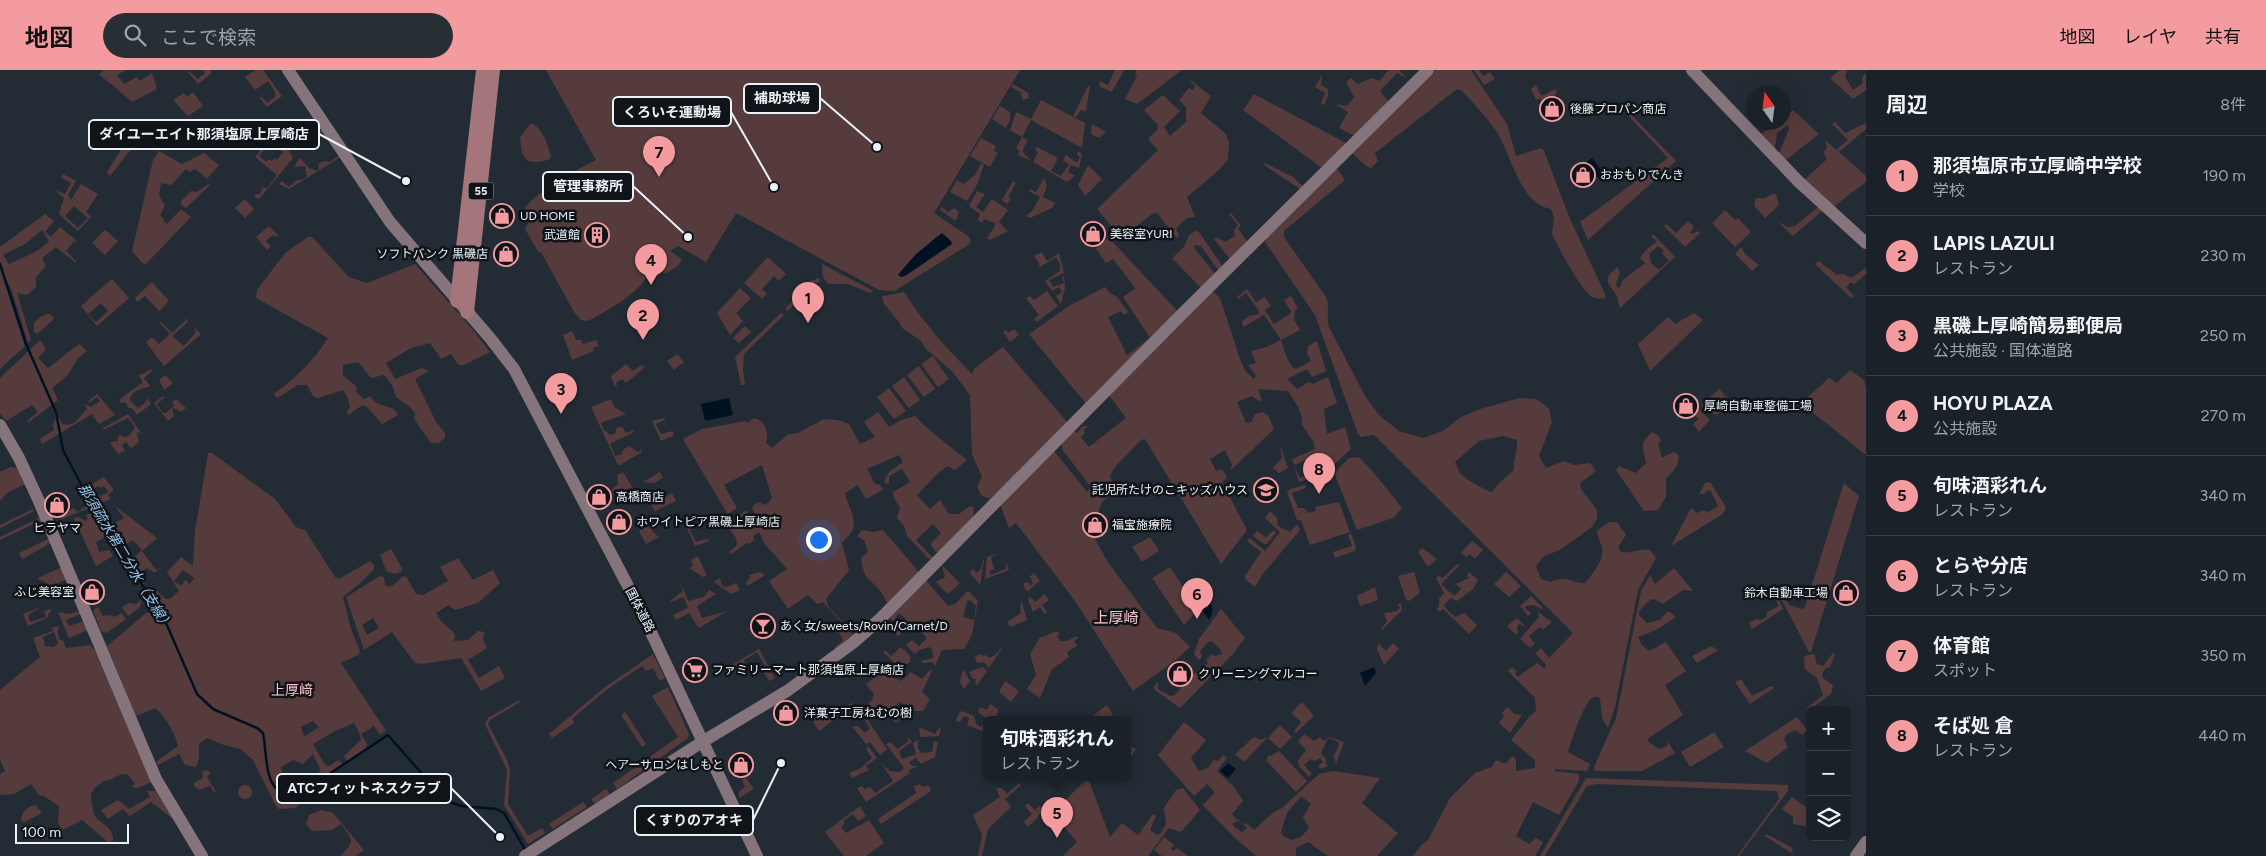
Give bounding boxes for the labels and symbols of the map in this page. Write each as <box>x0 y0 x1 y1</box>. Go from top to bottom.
callout: 補助球場 <box>744 84 820 113</box>
north arrow <box>1746 85 1791 130</box>
text: 補助球場 <box>754 90 810 107</box>
shop icon: 後藤プロパン商店 <box>1539 96 1565 122</box>
callout: くろいそ運動場 <box>613 97 731 126</box>
place label: 後藤プロパン商店 <box>1570 102 1667 116</box>
text: くろいそ運動場 <box>623 104 721 121</box>
callout: ダイユーエイト那須塩原上厚崎店 <box>89 120 319 149</box>
text: ダイユーエイト那須塩原上厚崎店 <box>99 126 309 143</box>
pin: 7 <box>643 136 675 177</box>
shop icon: おおもりでんき <box>1570 162 1596 188</box>
place label: おおもりでんき <box>1600 168 1684 182</box>
callout: 管理事務所 <box>543 172 633 201</box>
text: 管理事務所 <box>553 178 623 195</box>
road number: 55 <box>468 182 494 200</box>
shop icon: UD HOME <box>489 203 515 229</box>
place label: UD HOME <box>520 209 575 223</box>
shop icon: 美容室YURI <box>1080 221 1106 247</box>
building icon: 武道館 <box>584 222 610 248</box>
place label: 美容室YURI <box>1110 227 1173 241</box>
place label: 武道館 <box>544 228 580 242</box>
shop icon: ソフトバンク 黒磯店 <box>493 241 519 267</box>
pin: 4 <box>635 244 667 285</box>
place label: ソフトバンク 黒磯店 <box>376 247 488 261</box>
pin: 1 <box>792 282 824 323</box>
pin: 2 <box>627 299 659 340</box>
pin: 3 <box>545 373 577 414</box>
shop icon: 厚崎自動車整備工場 <box>1673 393 1699 419</box>
place label: 厚崎自動車整備工場 <box>1704 399 1812 413</box>
pin: 8 <box>1303 453 1335 494</box>
school or university icon: 託児所たけのこキッズハウス <box>1253 477 1279 503</box>
water label: 那須疏水第二分水（支線） <box>74 481 176 633</box>
place label: 託児所たけのこキッズハウス <box>1092 483 1248 497</box>
shop icon: 高橋商店 <box>586 484 612 510</box>
place label: 高橋商店 <box>616 490 664 504</box>
shop icon: ヒラヤマ <box>44 492 70 518</box>
shop icon: ホワイトピア黒磯上厚崎店 <box>606 509 632 535</box>
shop icon: 福宝施療院 <box>1082 512 1108 538</box>
place label: ホワイトピア黒磯上厚崎店 <box>636 515 780 529</box>
place label: 福宝施療院 <box>1112 518 1172 532</box>
place label: ヒラヤマ <box>33 521 81 535</box>
your location <box>806 527 832 553</box>
pin: 6 <box>1181 578 1213 619</box>
shop icon: ふじ美容室 <box>79 579 105 605</box>
shop icon: 鈴木自動車工場 <box>1833 580 1859 606</box>
place label: ふじ美容室 <box>14 585 74 599</box>
street label: 国体道路 <box>623 585 657 635</box>
place label: 鈴木自動車工場 <box>1744 586 1828 600</box>
district label: 上厚崎 <box>1093 609 1139 627</box>
bar icon: あく女/sweets/Rovin/Carnet/D <box>750 613 776 639</box>
place label: あく女/sweets/Rovin/Carnet/D <box>780 619 948 633</box>
supermarket icon: ファミリーマート那須塩原上厚崎店 <box>682 657 708 683</box>
shop icon: クリーニングマルコー <box>1167 661 1193 687</box>
place label: ファミリーマート那須塩原上厚崎店 <box>712 663 904 677</box>
place label: クリーニングマルコー <box>1198 667 1318 681</box>
district label: 上厚﨑 <box>271 682 313 699</box>
shop icon: 洋菓子工房ねむの樹 <box>773 700 799 726</box>
place label: 洋菓子工房ねむの樹 <box>804 706 912 720</box>
shop icon: ヘアーサロンはしもと <box>728 752 754 778</box>
place label: ヘアーサロンはしもと <box>605 758 724 772</box>
callout: ATCフィットネスクラブ <box>277 774 451 803</box>
text: ATCフィットネスクラブ <box>287 780 441 797</box>
pin: 5 <box>1041 797 1073 838</box>
callout: くすりのアオキ <box>635 806 753 835</box>
text: くすりのアオキ <box>645 812 743 829</box>
scale bar <box>15 821 129 844</box>

